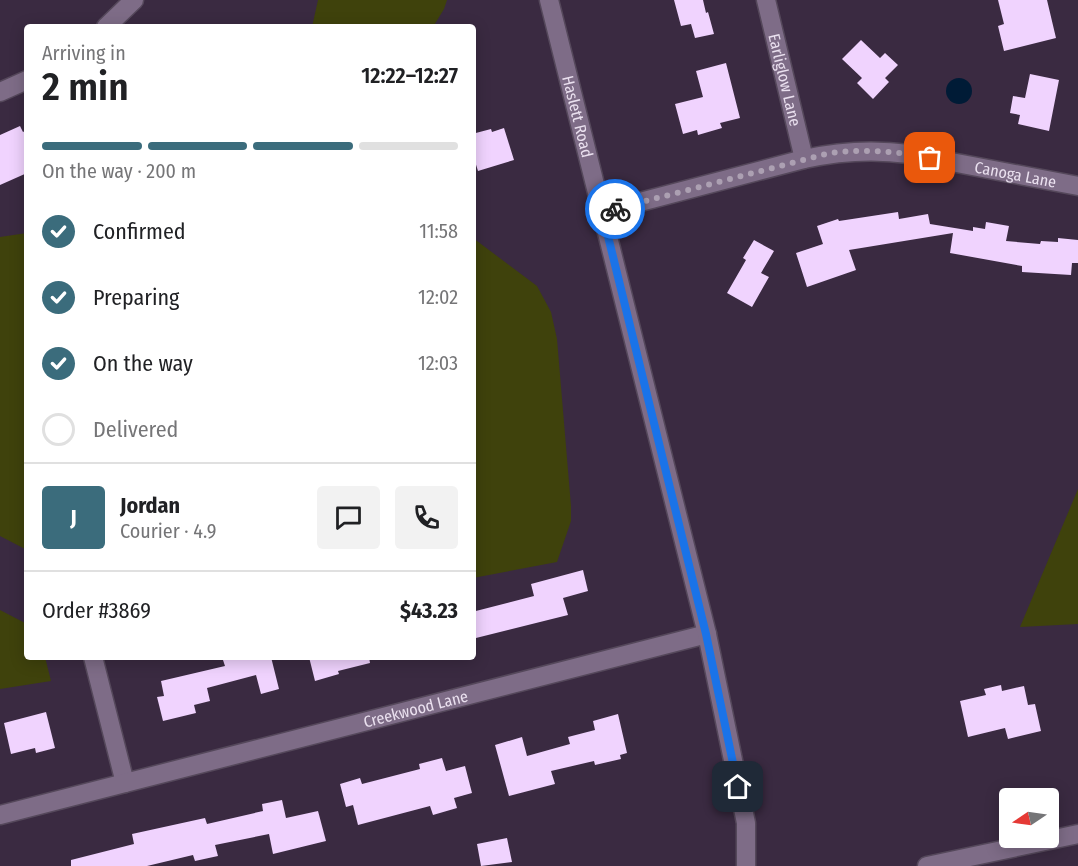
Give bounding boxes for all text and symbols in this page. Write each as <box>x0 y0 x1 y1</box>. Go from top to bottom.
street label: Earliglow Lane <box>764 32 805 128</box>
text: Arriving in <box>42 41 126 65</box>
text: 12:22–12:27 <box>361 62 458 89</box>
text: 2 min <box>42 64 129 110</box>
street label: Haslett Road <box>558 74 597 159</box>
pin <box>904 132 955 183</box>
icon: bag <box>913 141 946 174</box>
street label: Canoga Lane <box>973 158 1058 192</box>
text: On the way · 200 m <box>42 159 196 183</box>
courier <box>585 179 645 239</box>
icon: bike <box>599 193 632 226</box>
icon: check <box>42 215 75 248</box>
text: Confirmed <box>93 218 186 245</box>
text: 11:58 <box>419 219 458 243</box>
icon: check <box>42 281 75 314</box>
text: Preparing <box>93 284 179 311</box>
text: 12:02 <box>418 285 458 309</box>
icon: check <box>42 347 75 380</box>
text: On the way <box>93 350 193 377</box>
text: 12:03 <box>418 351 458 375</box>
text: Delivered <box>93 416 178 443</box>
button: chat <box>317 486 380 549</box>
button: phone <box>395 486 458 549</box>
text: Jordan <box>120 492 180 519</box>
text: J <box>70 504 77 531</box>
text: Courier · 4.9 <box>120 519 216 543</box>
text: Order #3869 <box>42 597 151 624</box>
text: $43.23 <box>400 597 458 624</box>
street label: Creekwood Lane <box>361 687 470 732</box>
pin <box>712 761 763 812</box>
icon: home <box>721 770 754 803</box>
north arrow <box>999 788 1059 848</box>
map controls <box>999 788 1059 848</box>

